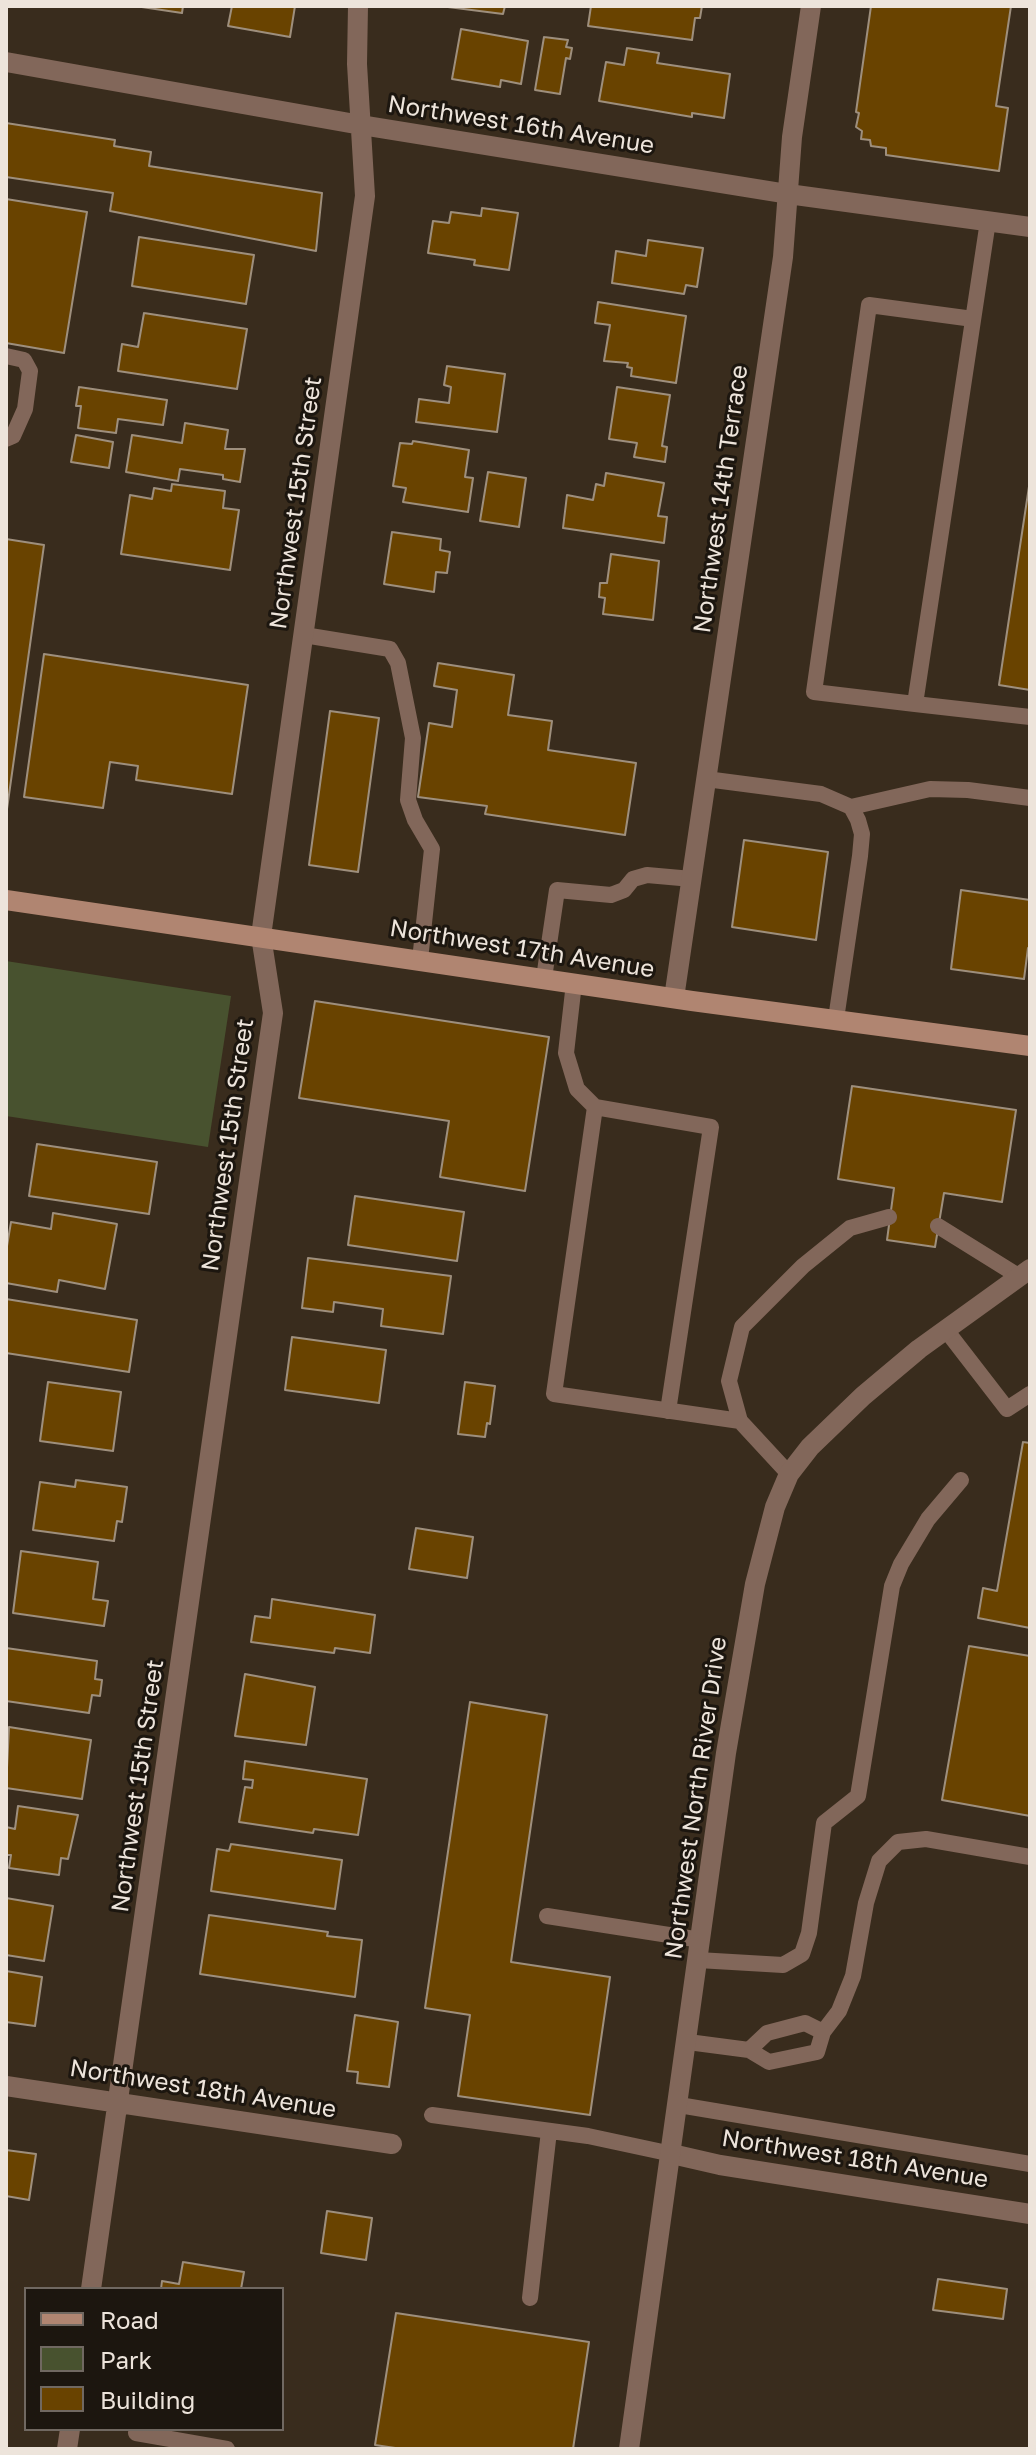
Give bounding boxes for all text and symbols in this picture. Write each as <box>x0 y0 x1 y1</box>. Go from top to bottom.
street label: Northwest 16th Avenue <box>386 90 656 160</box>
street label: Northwest 14th Terrace <box>688 363 754 635</box>
street label: Northwest 15th Street <box>264 375 328 631</box>
street label: Northwest 17th Avenue <box>388 914 656 984</box>
street label: Northwest 15th Street <box>196 1017 260 1273</box>
street label: Northwest North River Drive <box>659 1635 733 1961</box>
street label: Northwest 15th Street <box>106 1658 170 1914</box>
street label: Northwest 18th Avenue <box>68 2054 338 2124</box>
street label: Northwest 18th Avenue <box>720 2124 990 2194</box>
legend <box>24 2287 284 2431</box>
text: Road <box>100 2305 159 2334</box>
text: Park <box>100 2345 152 2374</box>
text: Building <box>100 2385 195 2414</box>

